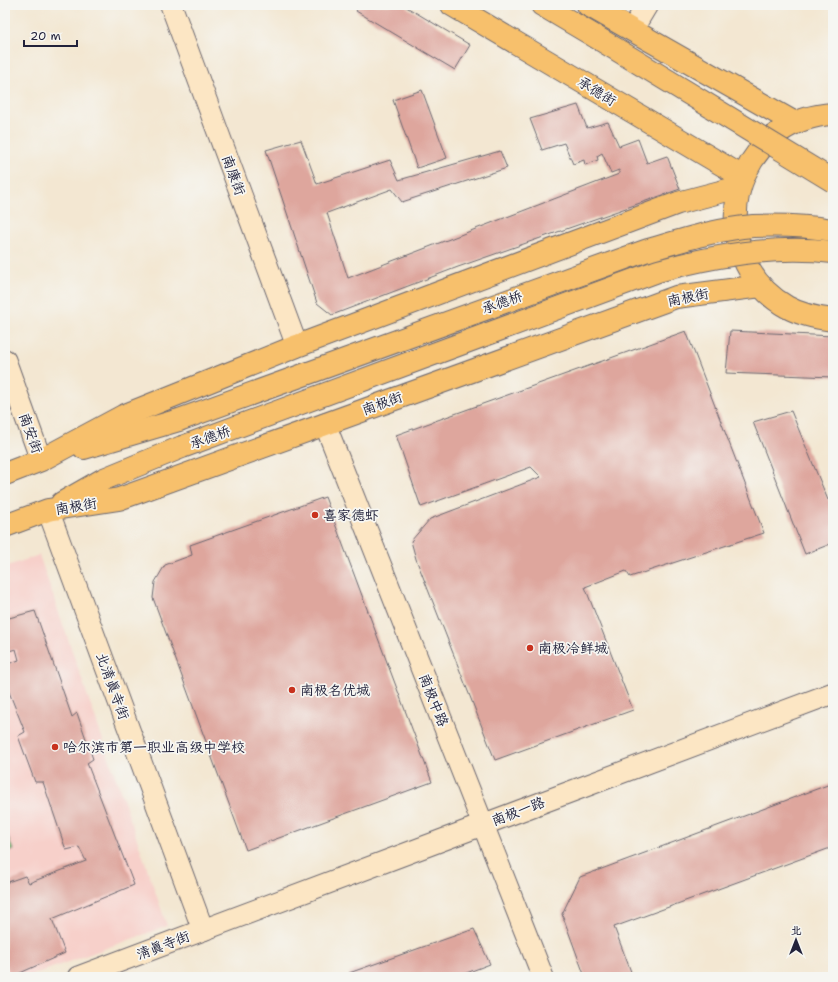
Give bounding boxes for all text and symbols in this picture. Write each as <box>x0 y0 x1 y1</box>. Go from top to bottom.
scale bar <box>24 22 77 48</box>
text: 20 m <box>30 28 61 44</box>
street label: 承德街 <box>574 72 620 110</box>
street label: 南康街 <box>218 152 250 198</box>
street label: 南极街 <box>666 284 710 310</box>
street label: 承德桥 <box>479 286 525 318</box>
street label: 南极街 <box>359 387 405 419</box>
street label: 南安街 <box>15 410 47 456</box>
street label: 承德桥 <box>187 421 233 453</box>
street label: 南极街 <box>54 494 98 518</box>
place label: 喜家德虾 <box>323 506 379 524</box>
marker: 喜家德虾 <box>310 510 320 520</box>
place label: 南极冷鲜城 <box>538 639 608 657</box>
marker: 南极冷鲜城 <box>525 643 535 653</box>
street label: 北清真寺街 <box>93 650 133 722</box>
street label: 南极中路 <box>415 671 453 729</box>
place label: 南极名优城 <box>300 681 370 699</box>
marker: 南极名优城 <box>287 685 297 695</box>
place label: 哈尔滨市第一职业高级中学校 <box>63 738 245 756</box>
marker: 哈尔滨市第一职业高级中学校 <box>50 742 60 752</box>
street label: 南极一路 <box>489 793 547 829</box>
north arrow <box>776 920 816 960</box>
text: 北 <box>791 923 802 938</box>
street label: 清真寺街 <box>134 927 192 963</box>

